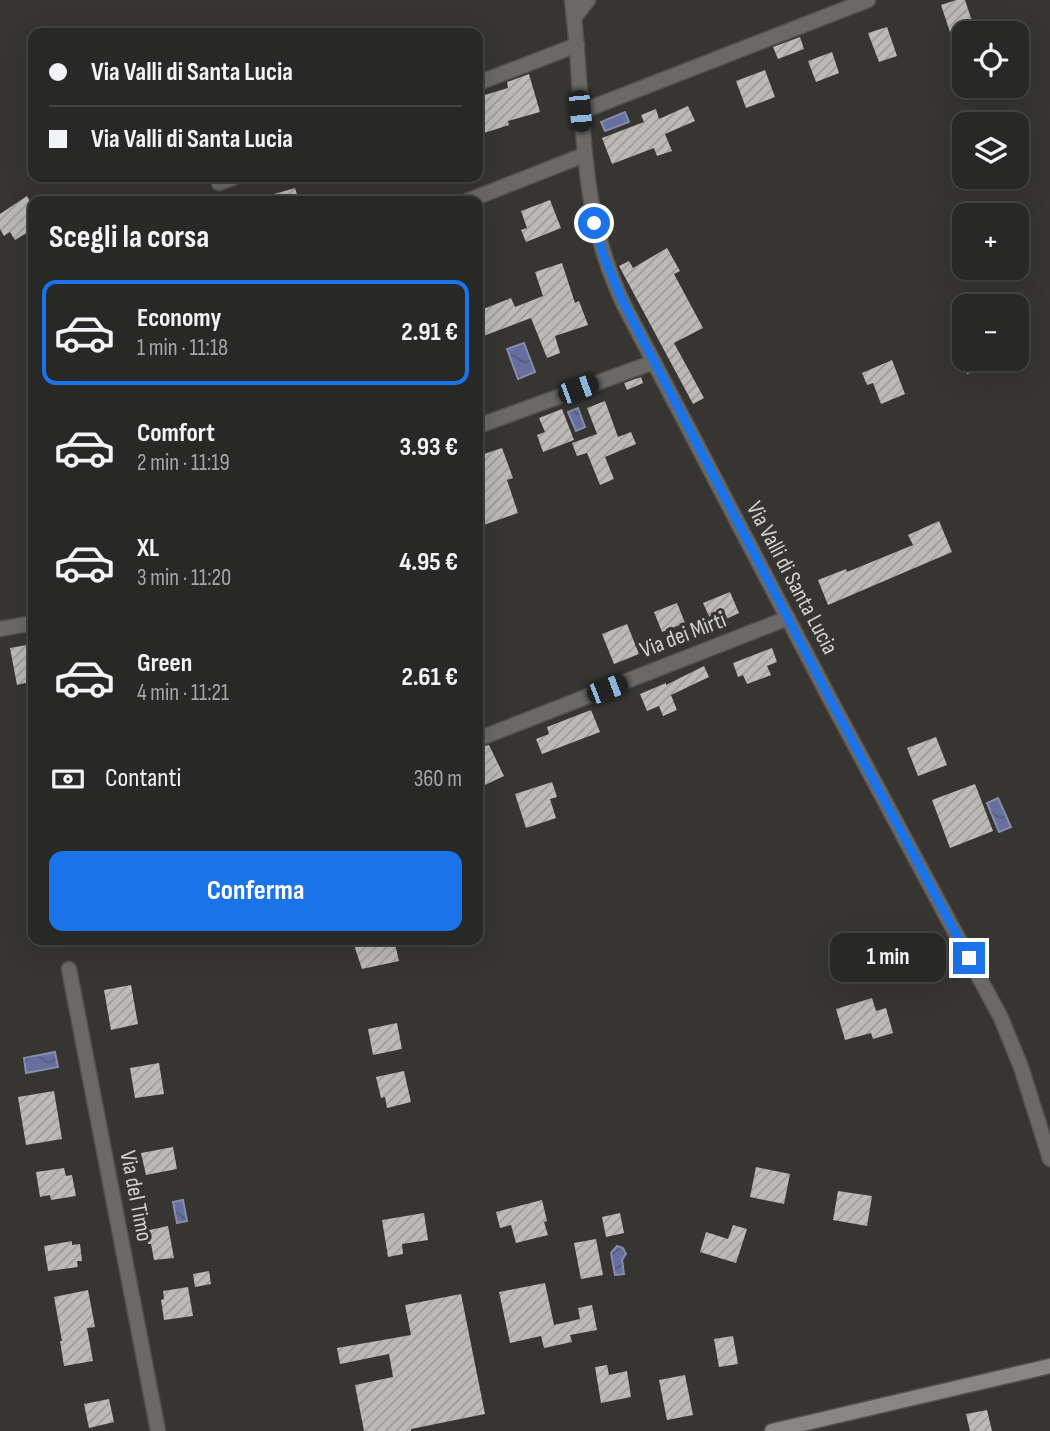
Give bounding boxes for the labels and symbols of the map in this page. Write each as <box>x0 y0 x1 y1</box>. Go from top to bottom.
car <box>568 89 593 133</box>
route start <box>578 207 610 239</box>
car <box>555 372 602 406</box>
street label: Via Valli di Santa Lucia <box>740 497 844 659</box>
street label: Via dei Mirti <box>636 606 730 664</box>
car <box>584 672 631 706</box>
callout: 1 min <box>829 934 944 982</box>
route end <box>953 942 985 974</box>
street label: Via del Timo <box>113 1148 159 1244</box>

